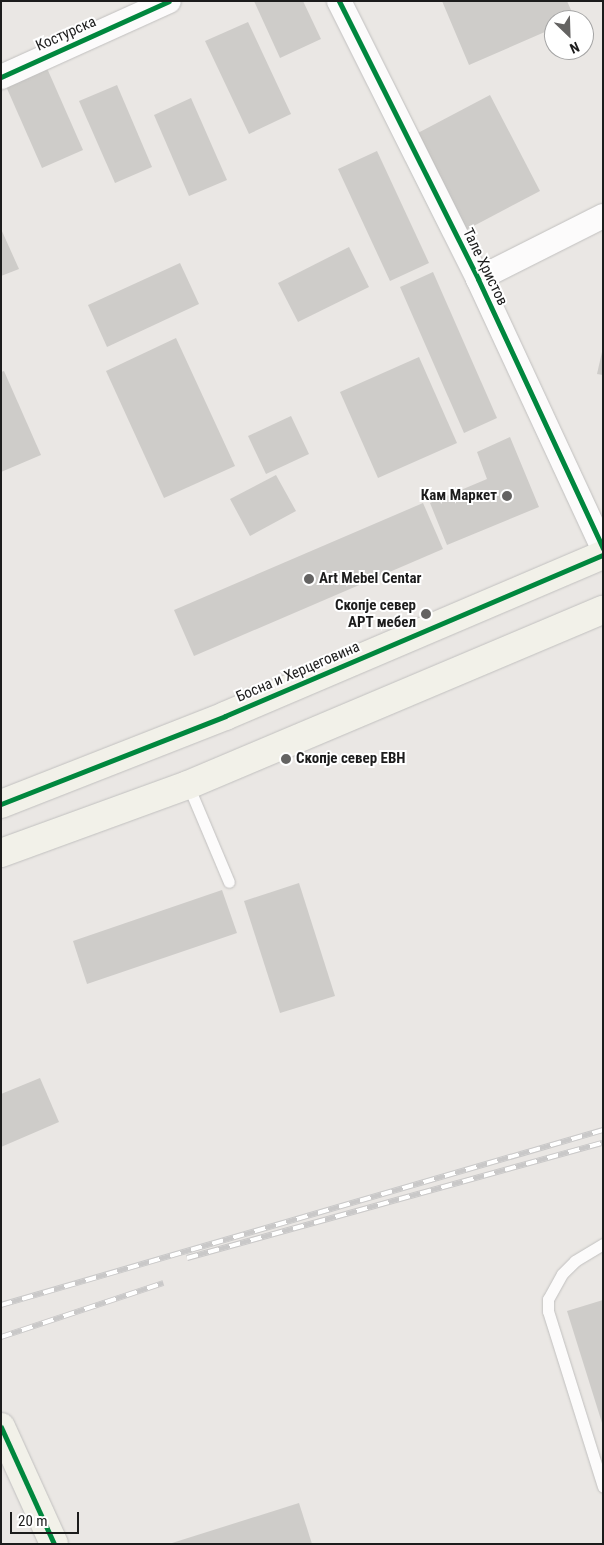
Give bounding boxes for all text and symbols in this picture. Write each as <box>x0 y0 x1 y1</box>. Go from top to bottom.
north arrow <box>544 10 594 60</box>
street label: Костурска <box>33 13 99 55</box>
text: N <box>568 39 582 57</box>
street label: Тале Христов <box>459 225 511 309</box>
place label: Кам Маркет <box>421 487 497 505</box>
marker: Кам Маркет <box>501 490 513 502</box>
place label: Art Mebel Centar <box>319 570 421 588</box>
marker: Art Mebel Centar <box>303 573 315 585</box>
place label: Скопје север АРТ мебел <box>335 596 416 631</box>
marker: Скопје север АРТ мебел <box>420 608 432 620</box>
street label: Босна и Херцеговина <box>234 638 362 706</box>
place label: Скопје север ЕВН <box>296 750 406 768</box>
marker: Скопје север ЕВН <box>280 753 292 765</box>
scale bar <box>12 1502 81 1534</box>
text: 20 m <box>18 1512 48 1530</box>

